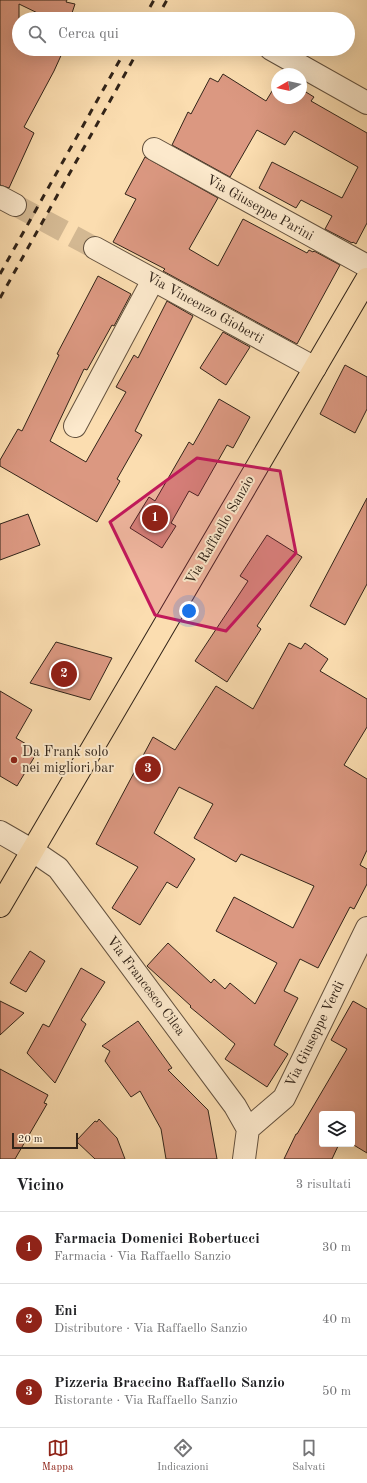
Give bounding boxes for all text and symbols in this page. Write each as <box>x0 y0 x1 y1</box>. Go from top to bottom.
search box <box>12 12 355 56</box>
icon: search <box>26 23 48 45</box>
text: Cerca qui <box>58 27 119 42</box>
north arrow <box>271 68 307 104</box>
street label: Via Giuseppe Parini <box>204 173 316 243</box>
street label: Via Vincenzo Gioberti <box>144 270 266 346</box>
street label: Via Raffaello Sanzio <box>183 473 257 587</box>
pin: 1 <box>142 503 168 533</box>
your location <box>179 601 199 621</box>
pin: 2 <box>51 659 77 689</box>
place label: Da Frank solo nei migliori bar <box>22 745 114 775</box>
pin: 3 <box>135 754 161 784</box>
marker: Da Frank solo nei migliori bar <box>9 755 19 765</box>
street label: Via Francesco Cilea <box>104 934 188 1038</box>
street label: Via Giuseppe Verdi <box>283 978 347 1089</box>
map controls <box>319 1111 355 1147</box>
button: layers <box>319 1111 355 1147</box>
scale bar <box>12 1131 78 1150</box>
text: 20 m <box>18 1134 43 1145</box>
text: Vicino <box>16 1177 64 1194</box>
text: 3 risultati <box>296 1178 351 1191</box>
text: Farmacia Domenici Robertucci <box>54 1232 260 1247</box>
text: 1 <box>25 1241 33 1254</box>
text: 30 m <box>322 1241 351 1254</box>
text: Farmacia · Via Raffaello Sanzio <box>54 1250 231 1263</box>
text: Eni <box>54 1304 77 1319</box>
text: 2 <box>25 1313 33 1326</box>
text: 40 m <box>322 1313 351 1326</box>
text: Distributore · Via Raffaello Sanzio <box>54 1322 248 1335</box>
text: Pizzeria Braccino Raffaello Sanzio <box>54 1376 285 1391</box>
text: 3 <box>25 1385 33 1398</box>
text: 50 m <box>322 1385 351 1398</box>
text: Ristorante · Via Raffaello Sanzio <box>54 1394 238 1407</box>
tab: Mappa <box>42 1437 73 1475</box>
tab: Indicazioni <box>157 1437 208 1475</box>
tab: Salvati <box>292 1437 325 1475</box>

